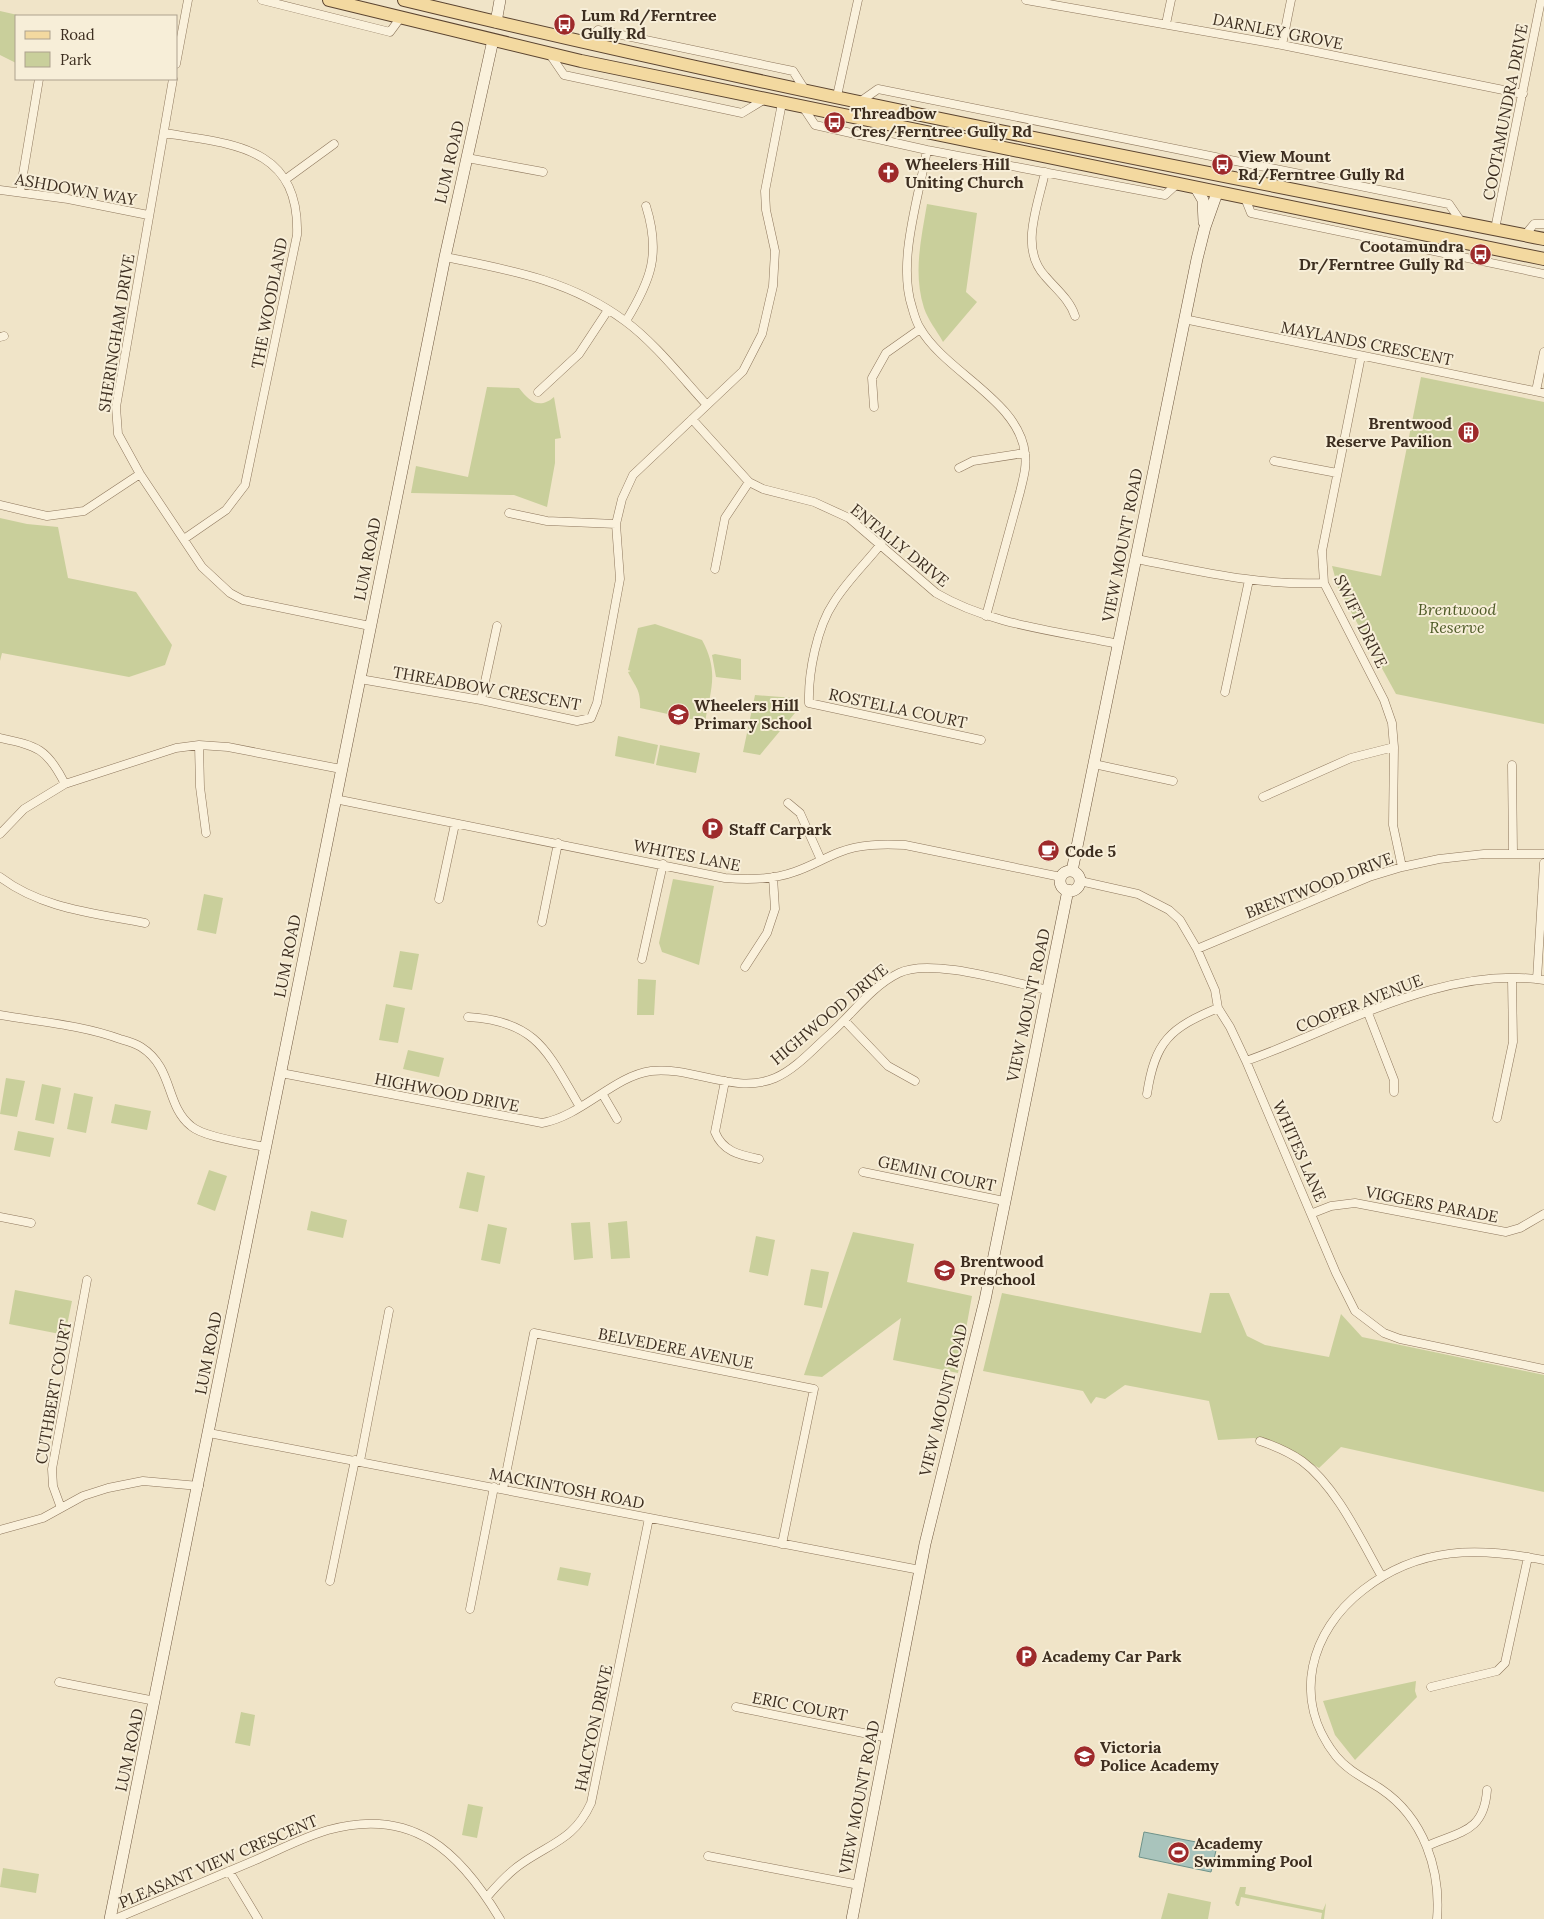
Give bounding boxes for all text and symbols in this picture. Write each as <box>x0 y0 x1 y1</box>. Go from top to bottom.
place label: Lum Rd/Ferntree Gully Rd <box>581 5 717 43</box>
street label: DARNLEY GROVE <box>1211 9 1345 53</box>
bus stop icon: Lum Rd/Ferntree Gully Rd <box>553 12 577 36</box>
legend <box>15 15 178 80</box>
street label: COOTAMUNDRA DRIVE <box>1478 22 1532 202</box>
text: Road <box>60 25 95 44</box>
text: Park <box>60 50 91 69</box>
place label: Threadbow Cres/Ferntree Gully Rd <box>851 103 1032 142</box>
bus stop icon: Threadbow Cres/Ferntree Gully Rd <box>823 110 847 134</box>
street label: LUM ROAD <box>430 119 468 205</box>
place label: View Mount Rd/Ferntree Gully Rd <box>1238 146 1405 185</box>
bus stop icon: View Mount Rd/Ferntree Gully Rd <box>1210 153 1234 177</box>
place label: Wheelers Hill Uniting Church <box>905 154 1024 192</box>
church icon: Wheelers Hill Uniting Church <box>877 161 901 185</box>
street label: ASHDOWN WAY <box>13 168 139 210</box>
street label: THE WOODLAND <box>246 236 292 370</box>
place label: Cootamundra Dr/Ferntree Gully Rd <box>1299 236 1465 275</box>
bus stop icon: Cootamundra Dr/Ferntree Gully Rd <box>1468 243 1492 267</box>
street label: SHERINGHAM DRIVE <box>94 252 138 414</box>
street label: MAYLANDS CRESCENT <box>1279 316 1455 370</box>
place label: Brentwood Reserve Pavilion <box>1326 413 1452 451</box>
building icon: Brentwood Reserve Pavilion <box>1456 420 1480 444</box>
street label: VIEW MOUNT ROAD <box>1097 466 1147 625</box>
street label: ENTALLY DRIVE <box>847 499 953 591</box>
street label: LUM ROAD <box>349 516 385 602</box>
street label: SWIFT DRIVE <box>1330 571 1392 671</box>
park label: Brentwood Reserve <box>1418 599 1496 637</box>
street label: THREADBOW CRESCENT <box>391 662 583 714</box>
street label: ROSTELLA COURT <box>827 684 969 732</box>
place label: Wheelers Hill Primary School <box>694 695 812 733</box>
school or university icon: Wheelers Hill Primary School <box>666 702 690 726</box>
parking icon: Staff Carpark <box>701 817 725 841</box>
place label: Staff Carpark <box>729 819 832 839</box>
street label: WHITES LANE <box>632 835 742 875</box>
cafe icon: Code 5 <box>1037 839 1061 863</box>
place label: Code 5 <box>1065 841 1116 861</box>
street label: BRENTWOOD DRIVE <box>1242 848 1396 922</box>
street label: LUM ROAD <box>269 913 305 999</box>
street label: VIEW MOUNT ROAD <box>1002 926 1054 1084</box>
street label: HIGHWOOD DRIVE <box>766 959 892 1069</box>
street label: COOPER AVENUE <box>1293 970 1425 1036</box>
street label: HIGHWOOD DRIVE <box>373 1068 521 1116</box>
street label: WHITES LANE <box>1269 1097 1331 1205</box>
street label: GEMINI COURT <box>876 1151 998 1195</box>
street label: VIGGERS PARADE <box>1363 1181 1500 1227</box>
place label: Brentwood Preschool <box>960 1251 1044 1289</box>
school or university icon: Brentwood Preschool <box>932 1258 956 1282</box>
street label: LUM ROAD <box>190 1310 226 1396</box>
street label: CUTHBERT COURT <box>30 1318 76 1466</box>
street label: VIEW MOUNT ROAD <box>914 1322 972 1479</box>
street label: BELVEDERE AVENUE <box>596 1323 756 1373</box>
street label: MACKINTOSH ROAD <box>488 1463 646 1513</box>
parking icon: Academy Car Park <box>1014 1644 1038 1668</box>
place label: Academy Car Park <box>1042 1646 1182 1666</box>
street label: HALCYON DRIVE <box>570 1663 616 1793</box>
street label: ERIC COURT <box>751 1687 849 1725</box>
street label: LUM ROAD <box>110 1707 148 1793</box>
street label: VIEW MOUNT ROAD <box>834 1718 884 1877</box>
place label: Victoria Police Academy <box>1100 1737 1219 1775</box>
school or university icon: Victoria Police Academy <box>1072 1744 1096 1768</box>
street label: PLEASANT VIEW CRESCENT <box>115 1810 321 1912</box>
place label: Academy Swimming Pool <box>1194 1833 1313 1871</box>
sports icon: Academy Swimming Pool <box>1166 1840 1190 1864</box>

